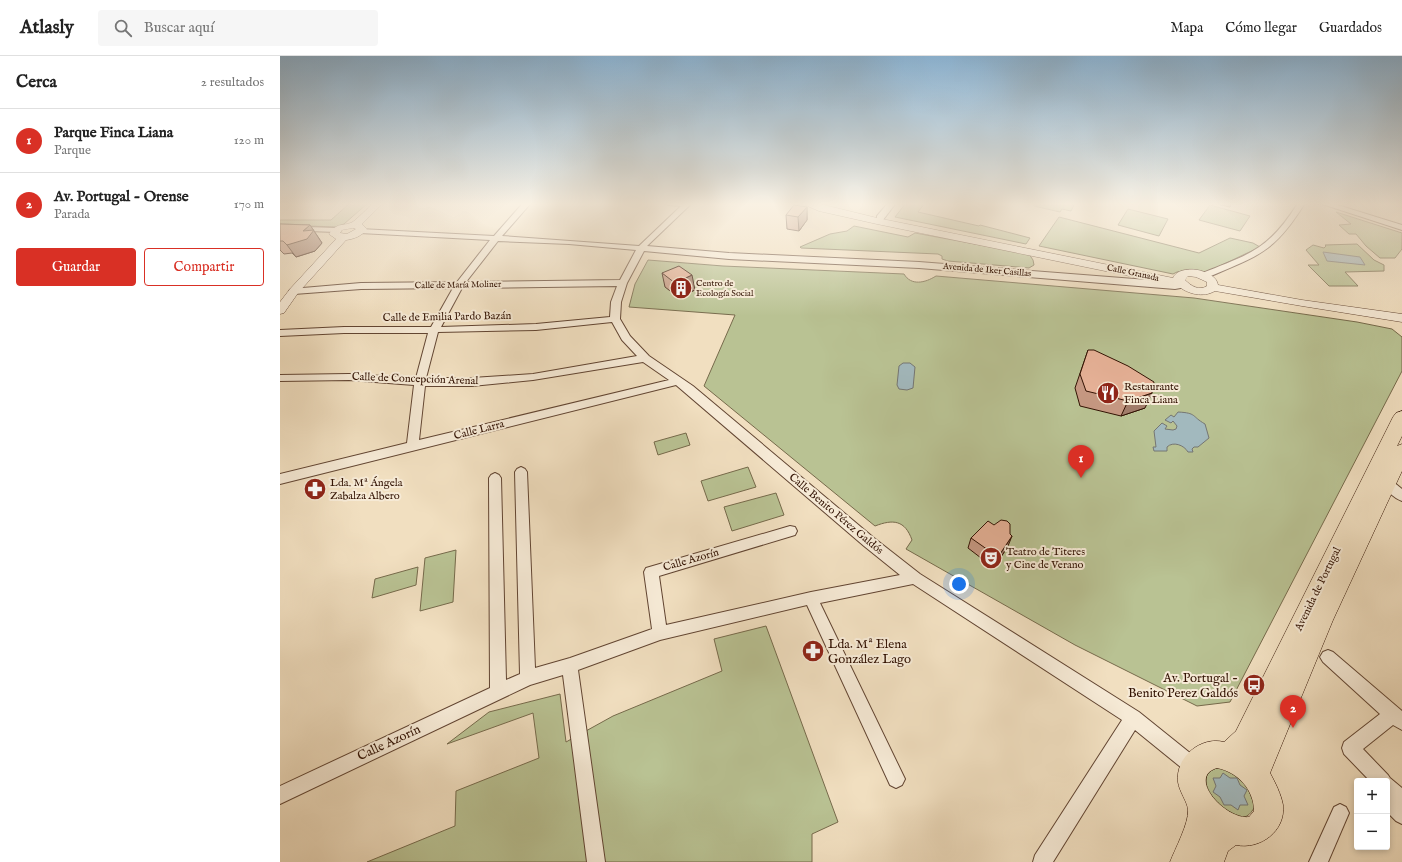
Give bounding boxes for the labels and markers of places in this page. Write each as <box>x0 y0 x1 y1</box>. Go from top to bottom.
building icon: Centro de Ecología Social <box>668 275 694 301</box>
place label: Centro de Ecología Social <box>696 278 754 299</box>
restaurant icon: Restaurante Finca Liana <box>1095 380 1121 406</box>
place label: Restaurante Finca Liana <box>1124 380 1179 407</box>
pin: 1 <box>1068 445 1094 478</box>
pharmacy icon: Lda. Mª Ángela Zabalza Albero <box>302 476 328 502</box>
place label: Lda. Mª Ángela Zabalza Albero <box>330 476 403 503</box>
theatre icon: Teatro de Titeres y Cine de Verano <box>978 545 1004 571</box>
place label: Teatro de Titeres y Cine de Verano <box>1005 545 1085 572</box>
place label: Lda. Mª Elena González Lago <box>828 636 911 668</box>
pharmacy icon: Lda. Mª Elena González Lago <box>800 638 826 664</box>
place label: Av. Portugal - Benito Perez Galdós <box>1128 670 1238 702</box>
bus stop icon: Av. Portugal - Benito Perez Galdós <box>1241 672 1267 698</box>
pin: 2 <box>1280 695 1306 728</box>

